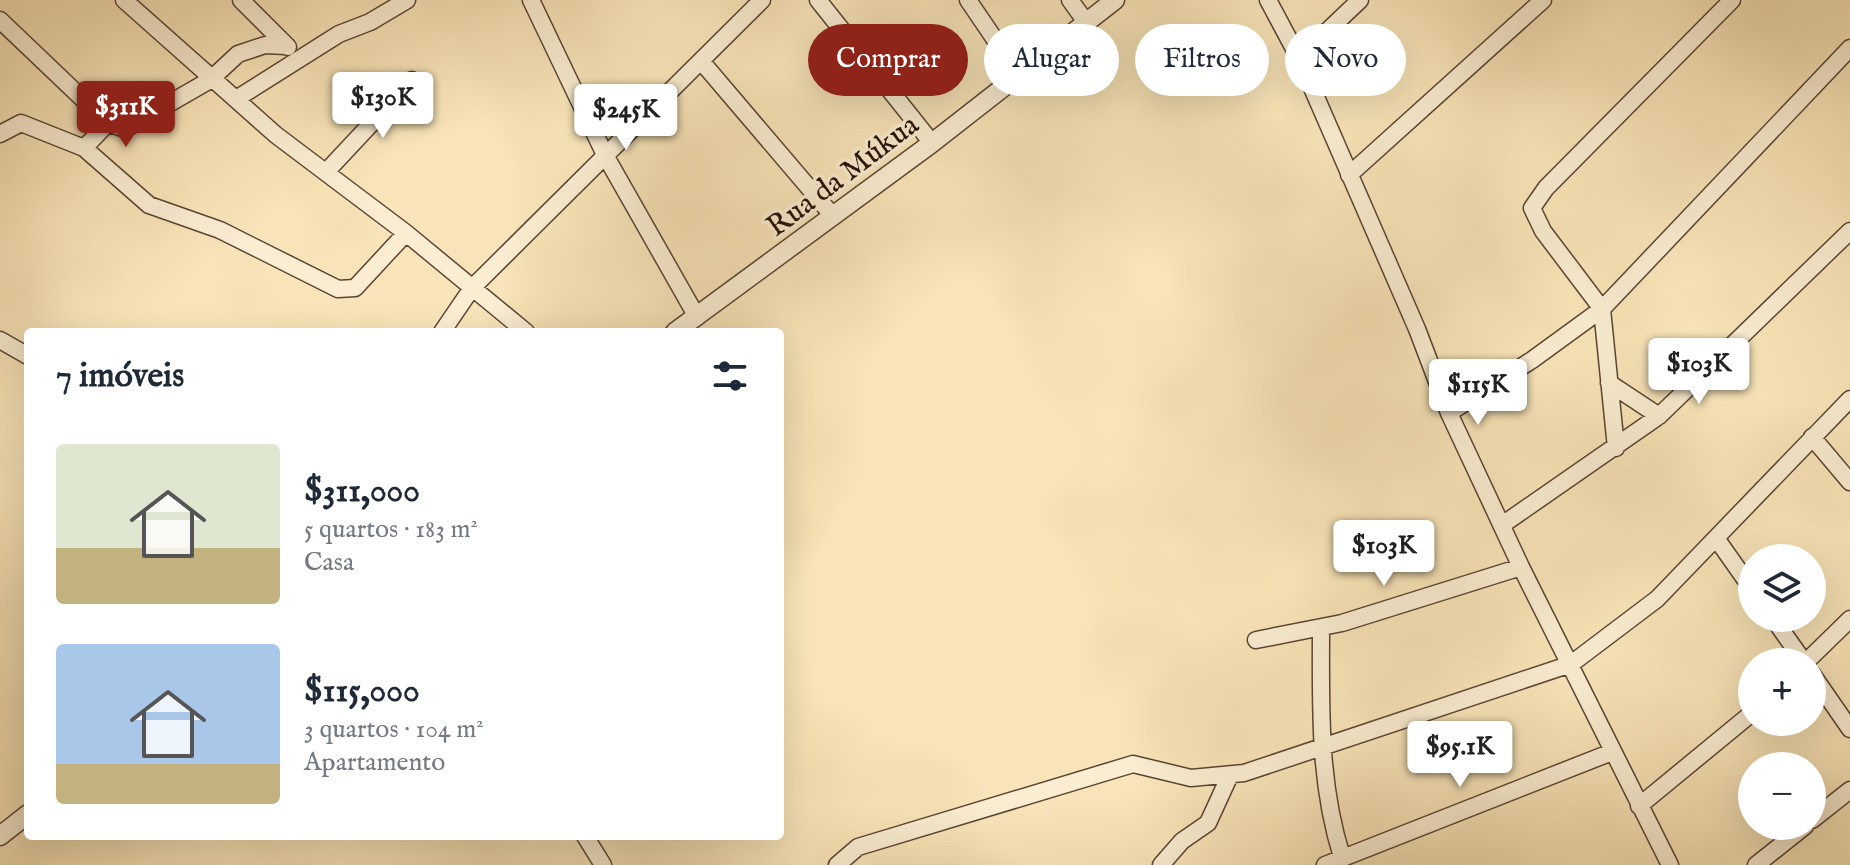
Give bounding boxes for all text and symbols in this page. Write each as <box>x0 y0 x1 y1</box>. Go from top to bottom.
chip: Comprar <box>808 24 968 96</box>
chip: Alugar <box>984 24 1119 96</box>
chip: Filtros <box>1135 24 1269 96</box>
chip: Novo <box>1285 24 1406 96</box>
pin: $130K <box>327 72 439 140</box>
pin: $311K <box>70 81 182 149</box>
text: $130K <box>350 81 416 114</box>
pin: $245K <box>570 84 682 152</box>
text: $311K <box>95 90 157 123</box>
text: $245K <box>592 93 660 126</box>
street label: Rua da Múkua <box>759 107 927 246</box>
pin: $103K <box>1643 338 1755 406</box>
text: $103K <box>1666 347 1732 380</box>
icon: filters <box>708 354 752 398</box>
text: 7 imóveis <box>56 355 184 398</box>
pin: $115K <box>1422 359 1534 427</box>
text: $115K <box>1447 368 1509 401</box>
text: $311,000 <box>304 470 420 513</box>
icon: home <box>120 476 216 572</box>
text: 5 quartos · 183 m² <box>304 513 478 546</box>
pin: $103K <box>1328 520 1440 588</box>
text: $103K <box>1351 529 1417 562</box>
map controls <box>1738 544 1826 840</box>
button: layers <box>1738 544 1826 632</box>
text: Casa <box>304 546 354 579</box>
button: + <box>1738 648 1826 736</box>
text: $115,000 <box>304 670 420 713</box>
icon: home <box>120 676 216 772</box>
text: 3 quartos · 104 m² <box>304 713 484 746</box>
pin: $95.1K <box>1395 721 1525 789</box>
text: $95.1K <box>1425 730 1495 763</box>
text: Apartamento <box>304 746 445 779</box>
button: − <box>1738 752 1826 840</box>

